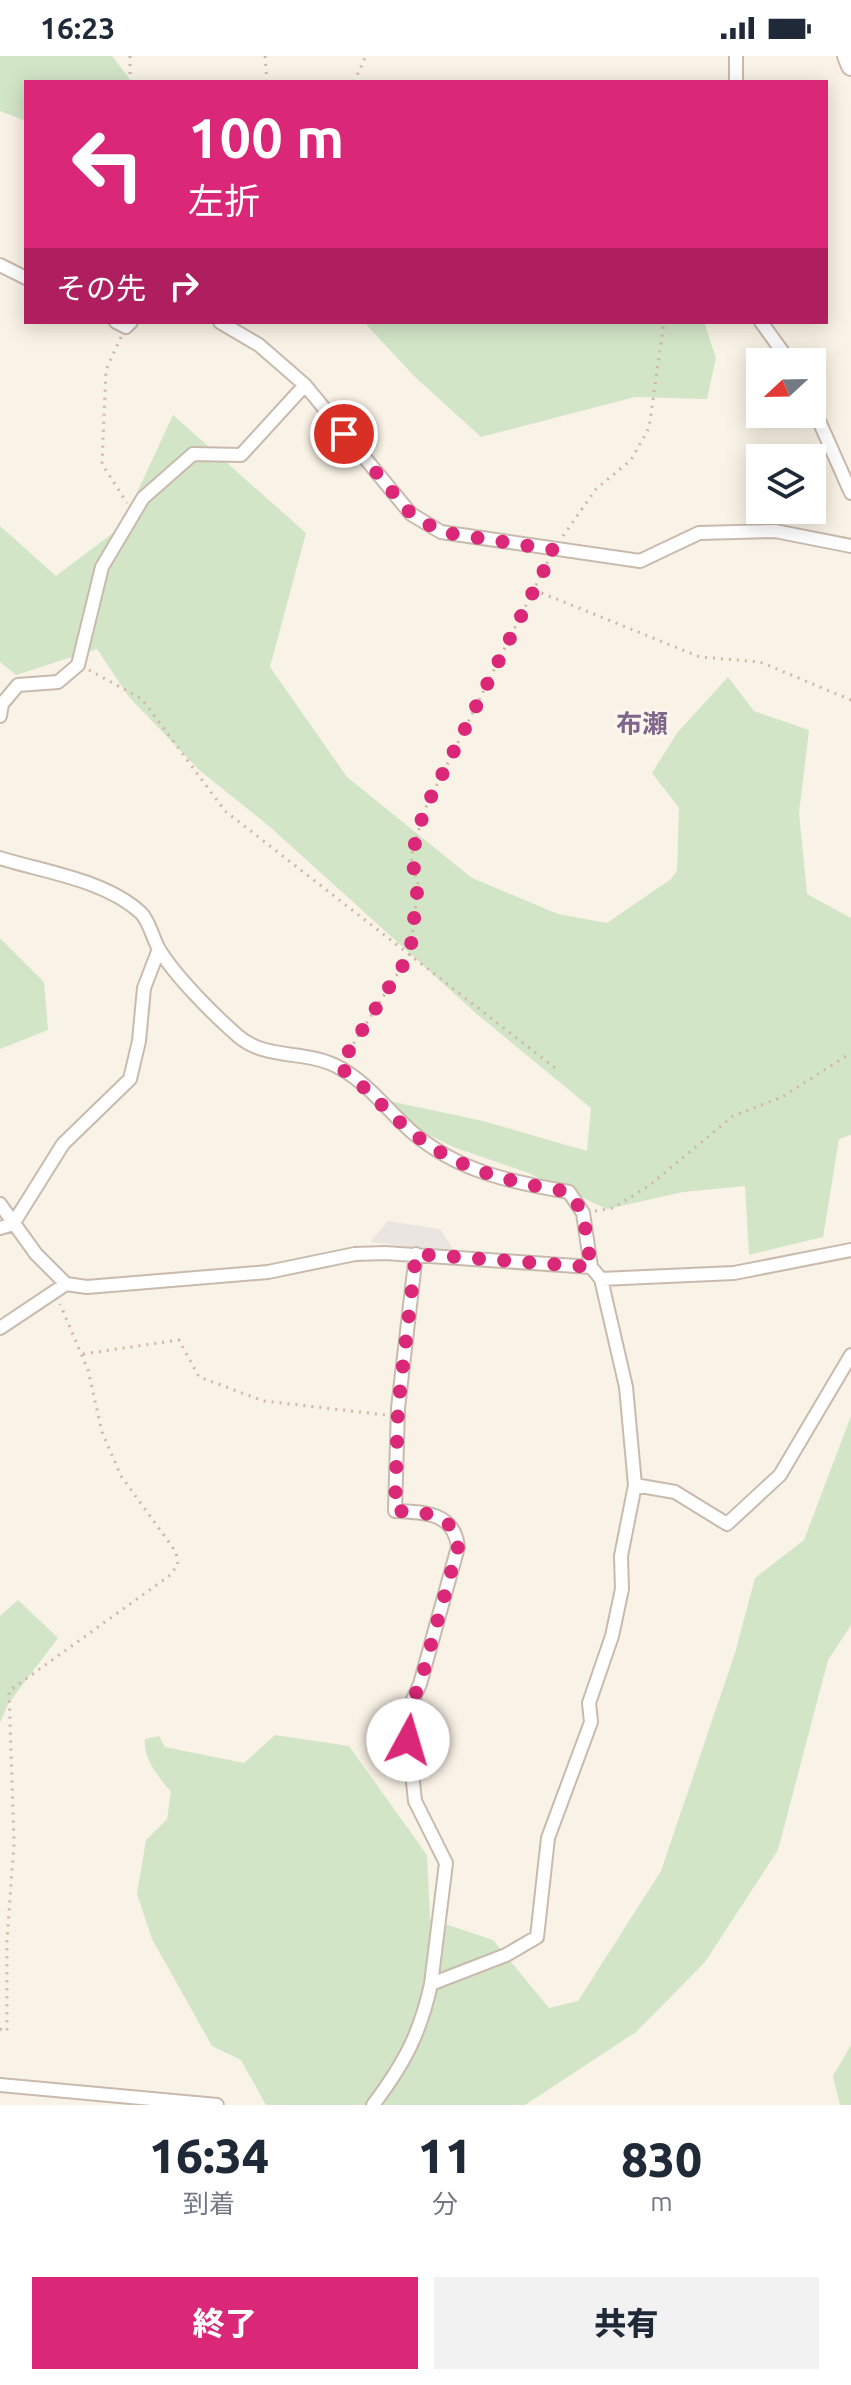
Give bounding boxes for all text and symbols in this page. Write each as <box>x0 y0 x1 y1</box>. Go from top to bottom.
text: 16:23 <box>40 11 115 45</box>
text: 100 m <box>188 106 344 169</box>
icon: left <box>56 112 160 216</box>
text: 左折 <box>188 180 260 221</box>
icon: right <box>162 264 206 308</box>
text: その先 <box>56 271 146 305</box>
north arrow <box>746 348 826 428</box>
map controls <box>746 348 826 524</box>
pin <box>310 400 378 468</box>
icon: arrive <box>322 412 366 456</box>
button: layers <box>746 444 826 524</box>
district label: 布瀬 <box>616 709 668 738</box>
position arrow <box>366 1698 450 1782</box>
text: 16:34 <box>149 2128 269 2182</box>
text: 11 <box>418 2128 472 2182</box>
text: 830 <box>621 2132 702 2186</box>
text: m <box>650 2187 673 2216</box>
text: 到着 <box>183 2189 235 2218</box>
text: 分 <box>432 2189 458 2218</box>
button: 終了 <box>32 2277 418 2369</box>
button: 共有 <box>434 2277 819 2369</box>

